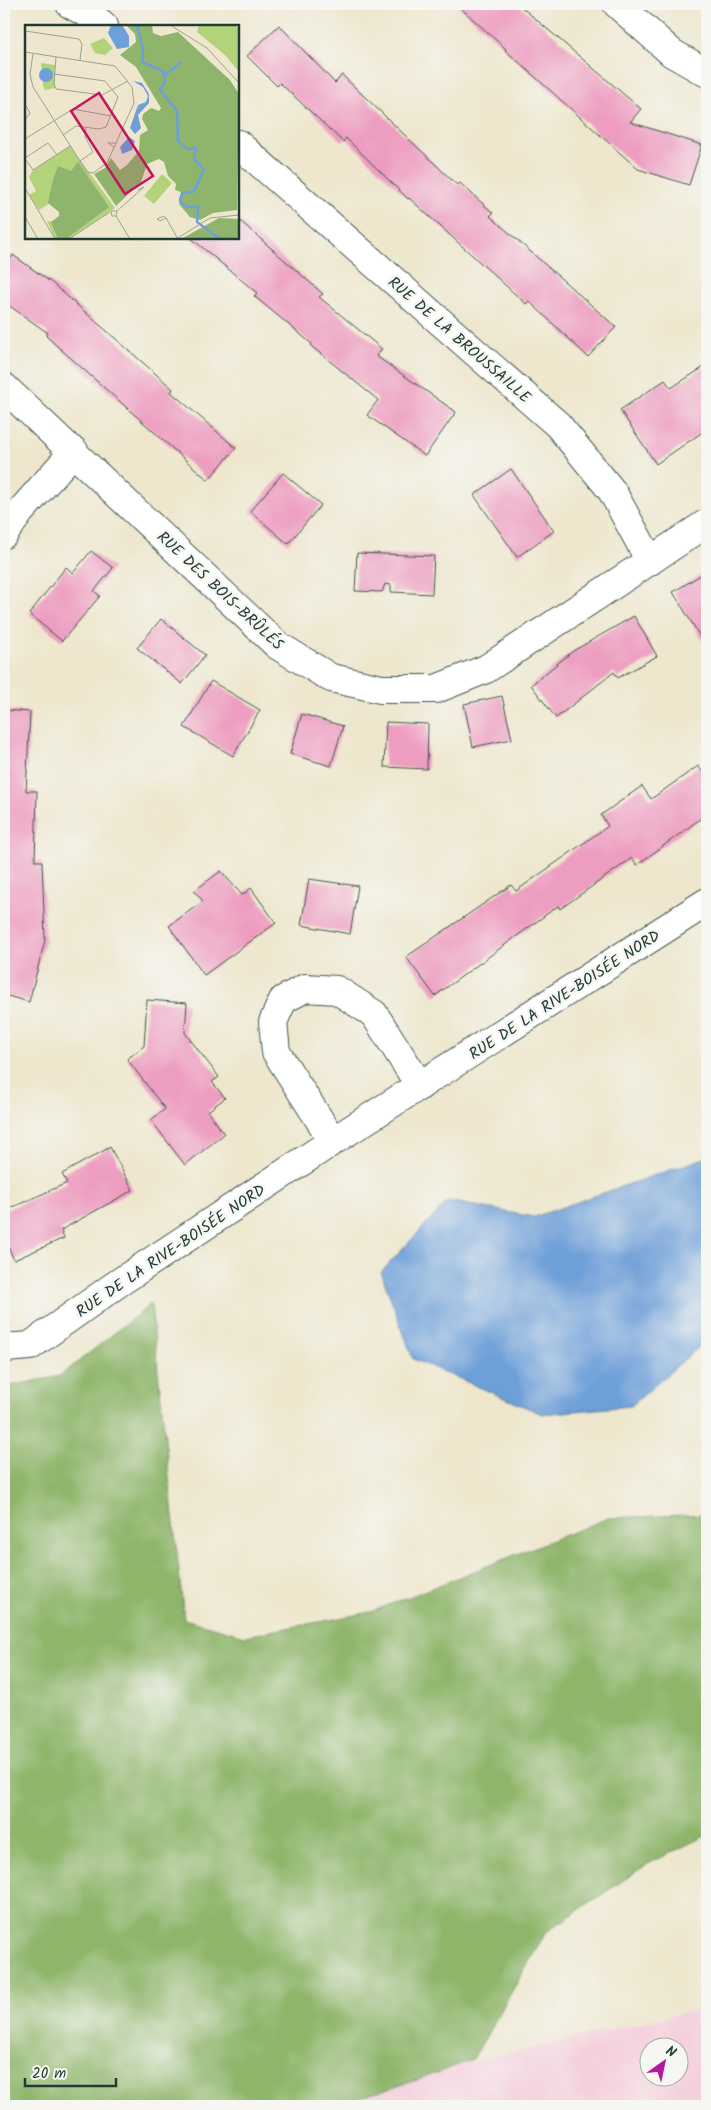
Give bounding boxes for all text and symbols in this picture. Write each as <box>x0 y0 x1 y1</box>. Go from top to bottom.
inset map <box>25 25 239 239</box>
street label: RUE DE LA BROUSSAILLE <box>382 271 537 410</box>
street label: RUE DES BOIS-BRÛLÉS <box>151 525 289 657</box>
street label: RUE DE LA RIVE-BOISÉE NORD <box>464 924 666 1067</box>
street label: RUE DE LA RIVE-BOISÉE NORD <box>71 1178 271 1324</box>
north arrow <box>638 2038 688 2088</box>
text: N <box>661 2040 680 2064</box>
scale bar <box>25 2055 116 2087</box>
text: 20 m <box>32 2062 66 2086</box>

